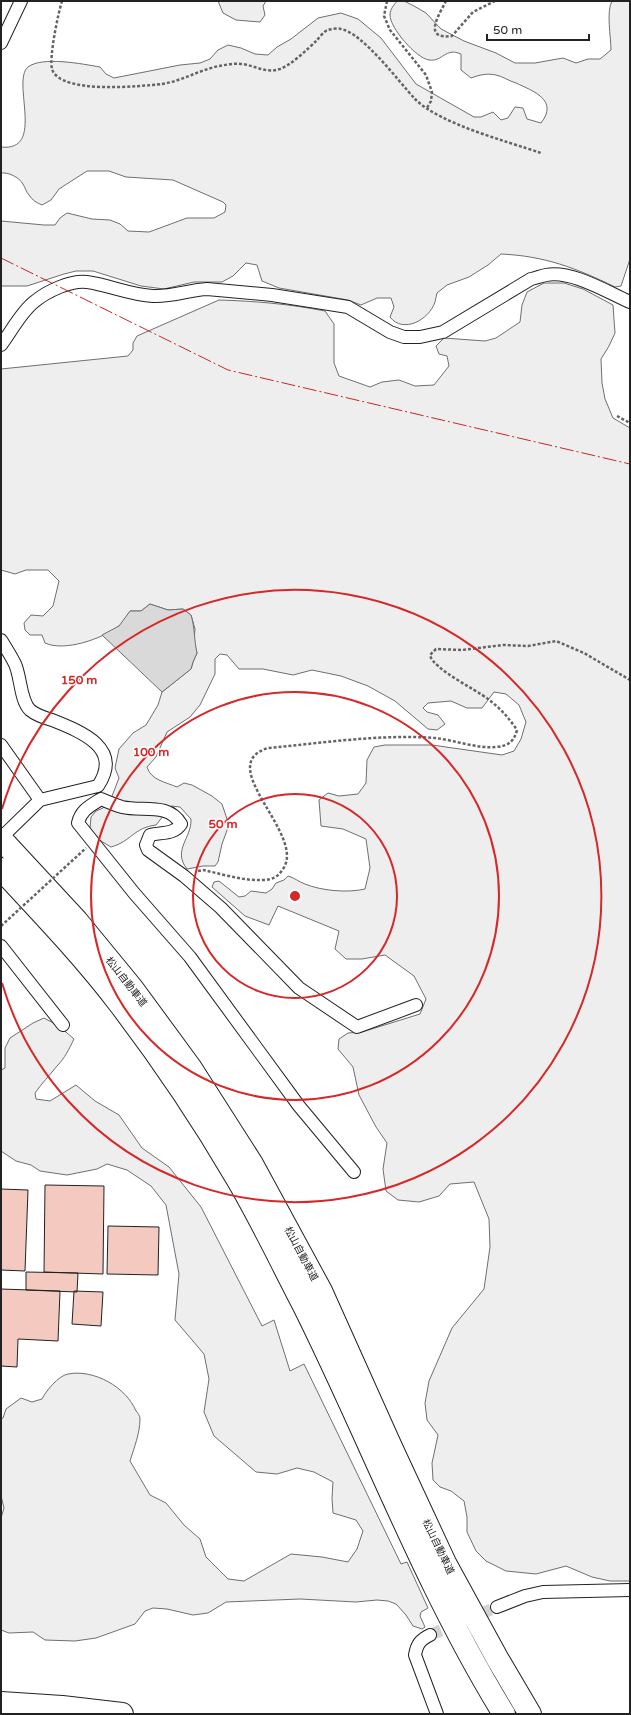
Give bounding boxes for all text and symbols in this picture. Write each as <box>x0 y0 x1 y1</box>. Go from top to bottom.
scale bar <box>487 16 589 42</box>
text: 50 m <box>493 23 522 37</box>
text: 150 m <box>61 673 97 687</box>
text: 100 m <box>133 745 169 759</box>
text: 50 m <box>208 817 238 831</box>
centre of rings <box>288 889 302 903</box>
street label: 松山自動車道 <box>103 955 149 1009</box>
street label: 松山自動車道 <box>282 1225 320 1283</box>
street label: 松山自動車道 <box>419 1517 457 1577</box>

